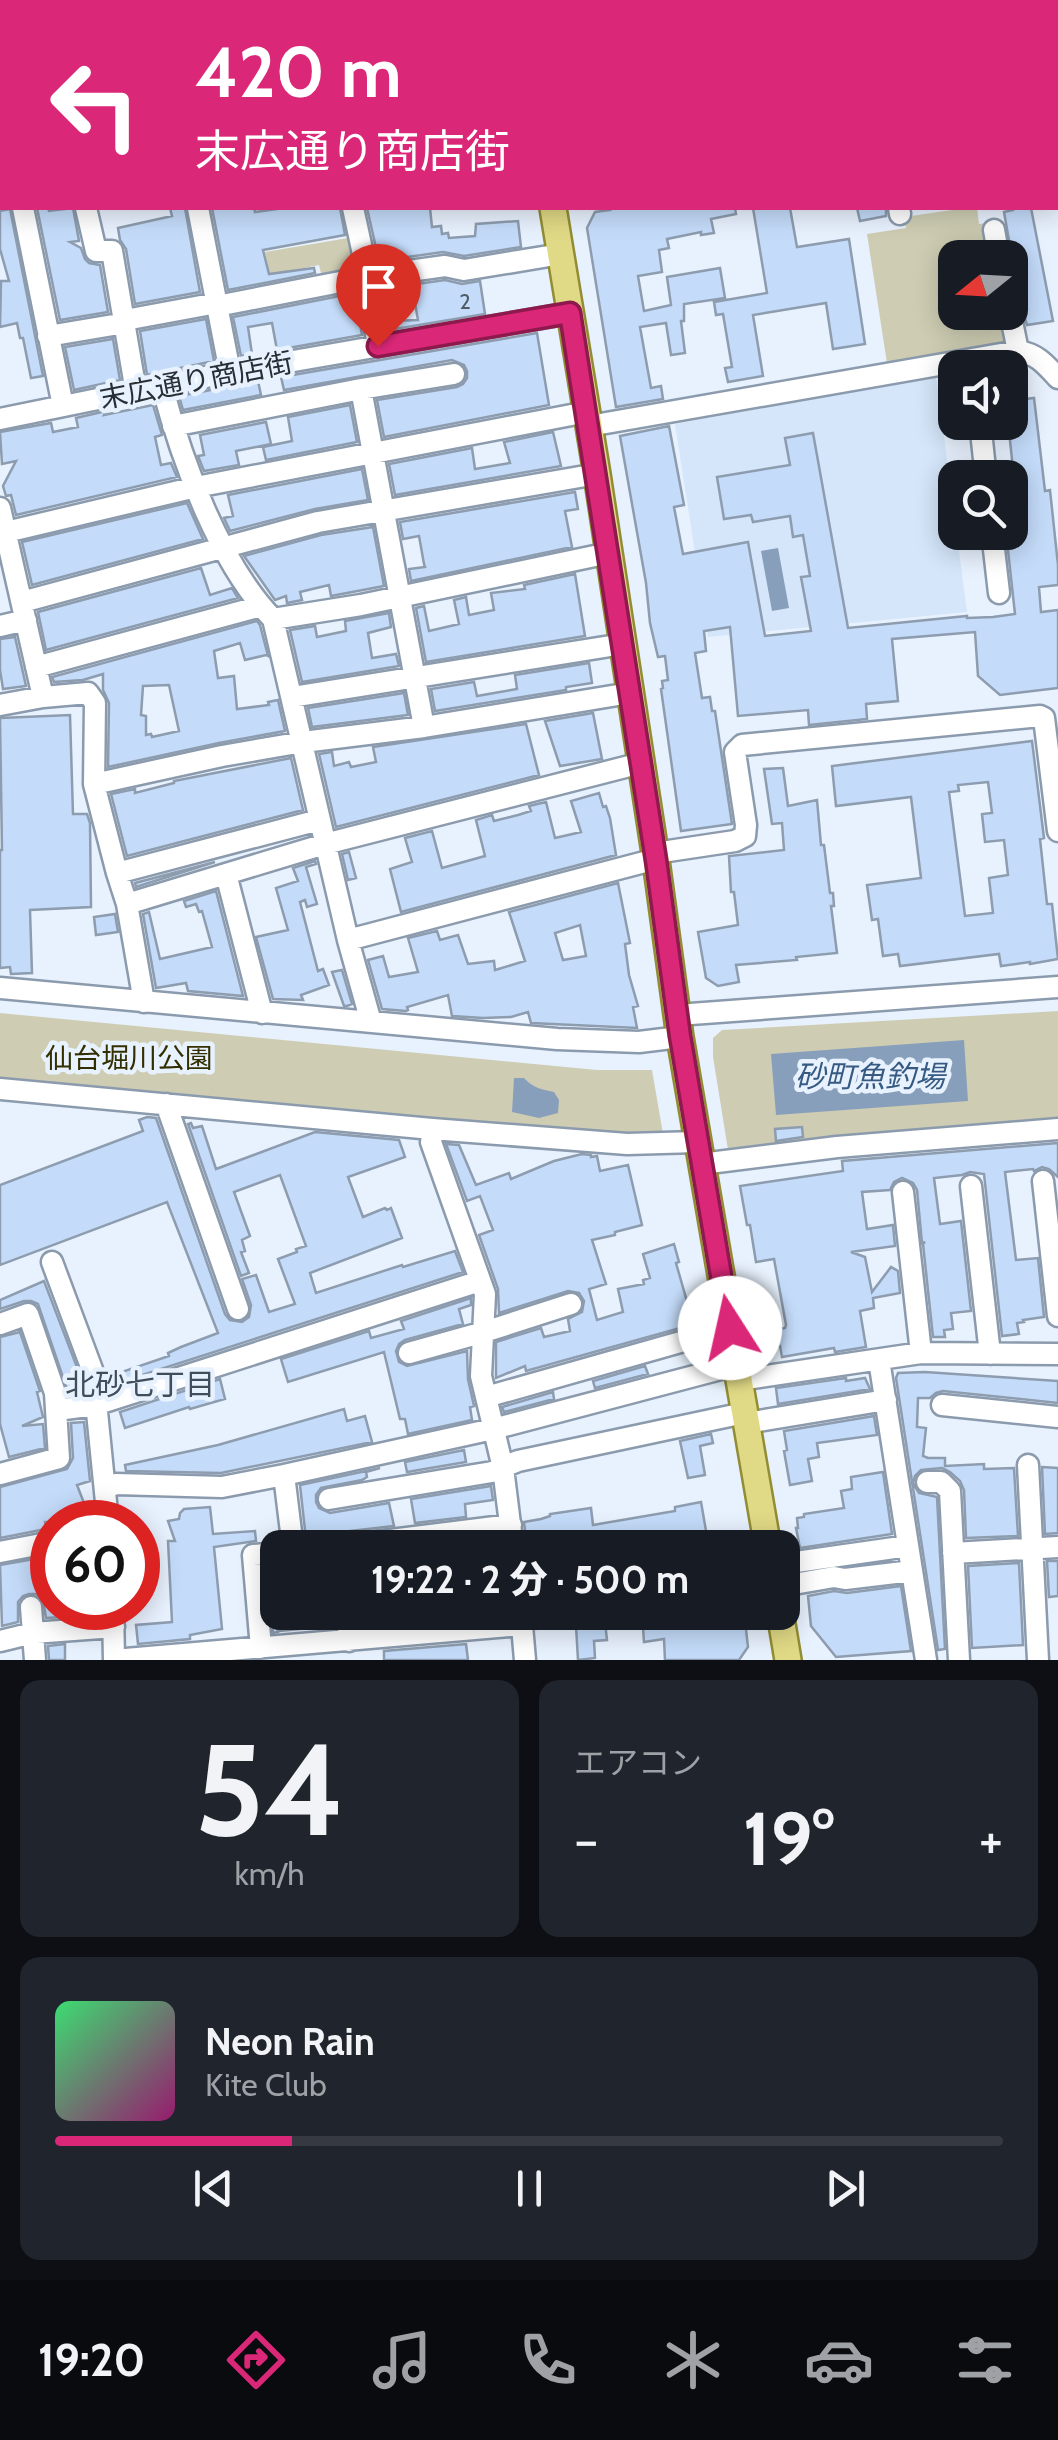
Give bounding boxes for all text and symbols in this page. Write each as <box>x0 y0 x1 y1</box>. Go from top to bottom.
text: 420 m <box>195 29 402 115</box>
icon: left <box>30 40 160 170</box>
text: 末広通り商店街 <box>195 124 510 178</box>
north arrow <box>938 240 1028 330</box>
map controls <box>938 240 1028 550</box>
pin <box>336 244 421 347</box>
icon: arrive <box>351 259 406 314</box>
house number: 2 <box>459 288 471 315</box>
street label: 末広通り商店街 <box>97 345 295 415</box>
button: sound <box>938 350 1028 440</box>
button: search <box>938 460 1028 550</box>
park label: 仙台堀川公園 <box>45 1041 213 1075</box>
water label: 砂町魚釣場 <box>795 1058 948 1095</box>
position arrow <box>678 1276 782 1380</box>
district label: 北砂七丁目 <box>65 1366 215 1403</box>
speed limit sign: 60 <box>30 1500 160 1630</box>
text: 19:22 · 2 分 · 500 m <box>371 1556 689 1603</box>
text: 54 <box>194 1710 345 1868</box>
text: エアコン <box>574 1743 702 1782</box>
text: 19° <box>743 1793 834 1884</box>
text: − <box>574 1806 598 1873</box>
text: + <box>979 1806 1003 1873</box>
text: km/h <box>234 1854 305 1893</box>
text: Neon Rain <box>205 2018 375 2065</box>
text: Kite Club <box>205 2065 327 2104</box>
icon: previous <box>186 2161 241 2216</box>
icon: pause <box>502 2161 557 2216</box>
icon: next <box>818 2161 873 2216</box>
icon: directions <box>221 2325 291 2395</box>
icon: music <box>367 2325 437 2395</box>
icon: phone <box>513 2325 583 2395</box>
icon: climate <box>658 2325 728 2395</box>
icon: car <box>804 2325 874 2395</box>
icon: filters <box>950 2325 1020 2395</box>
text: 19:20 <box>38 2333 145 2387</box>

